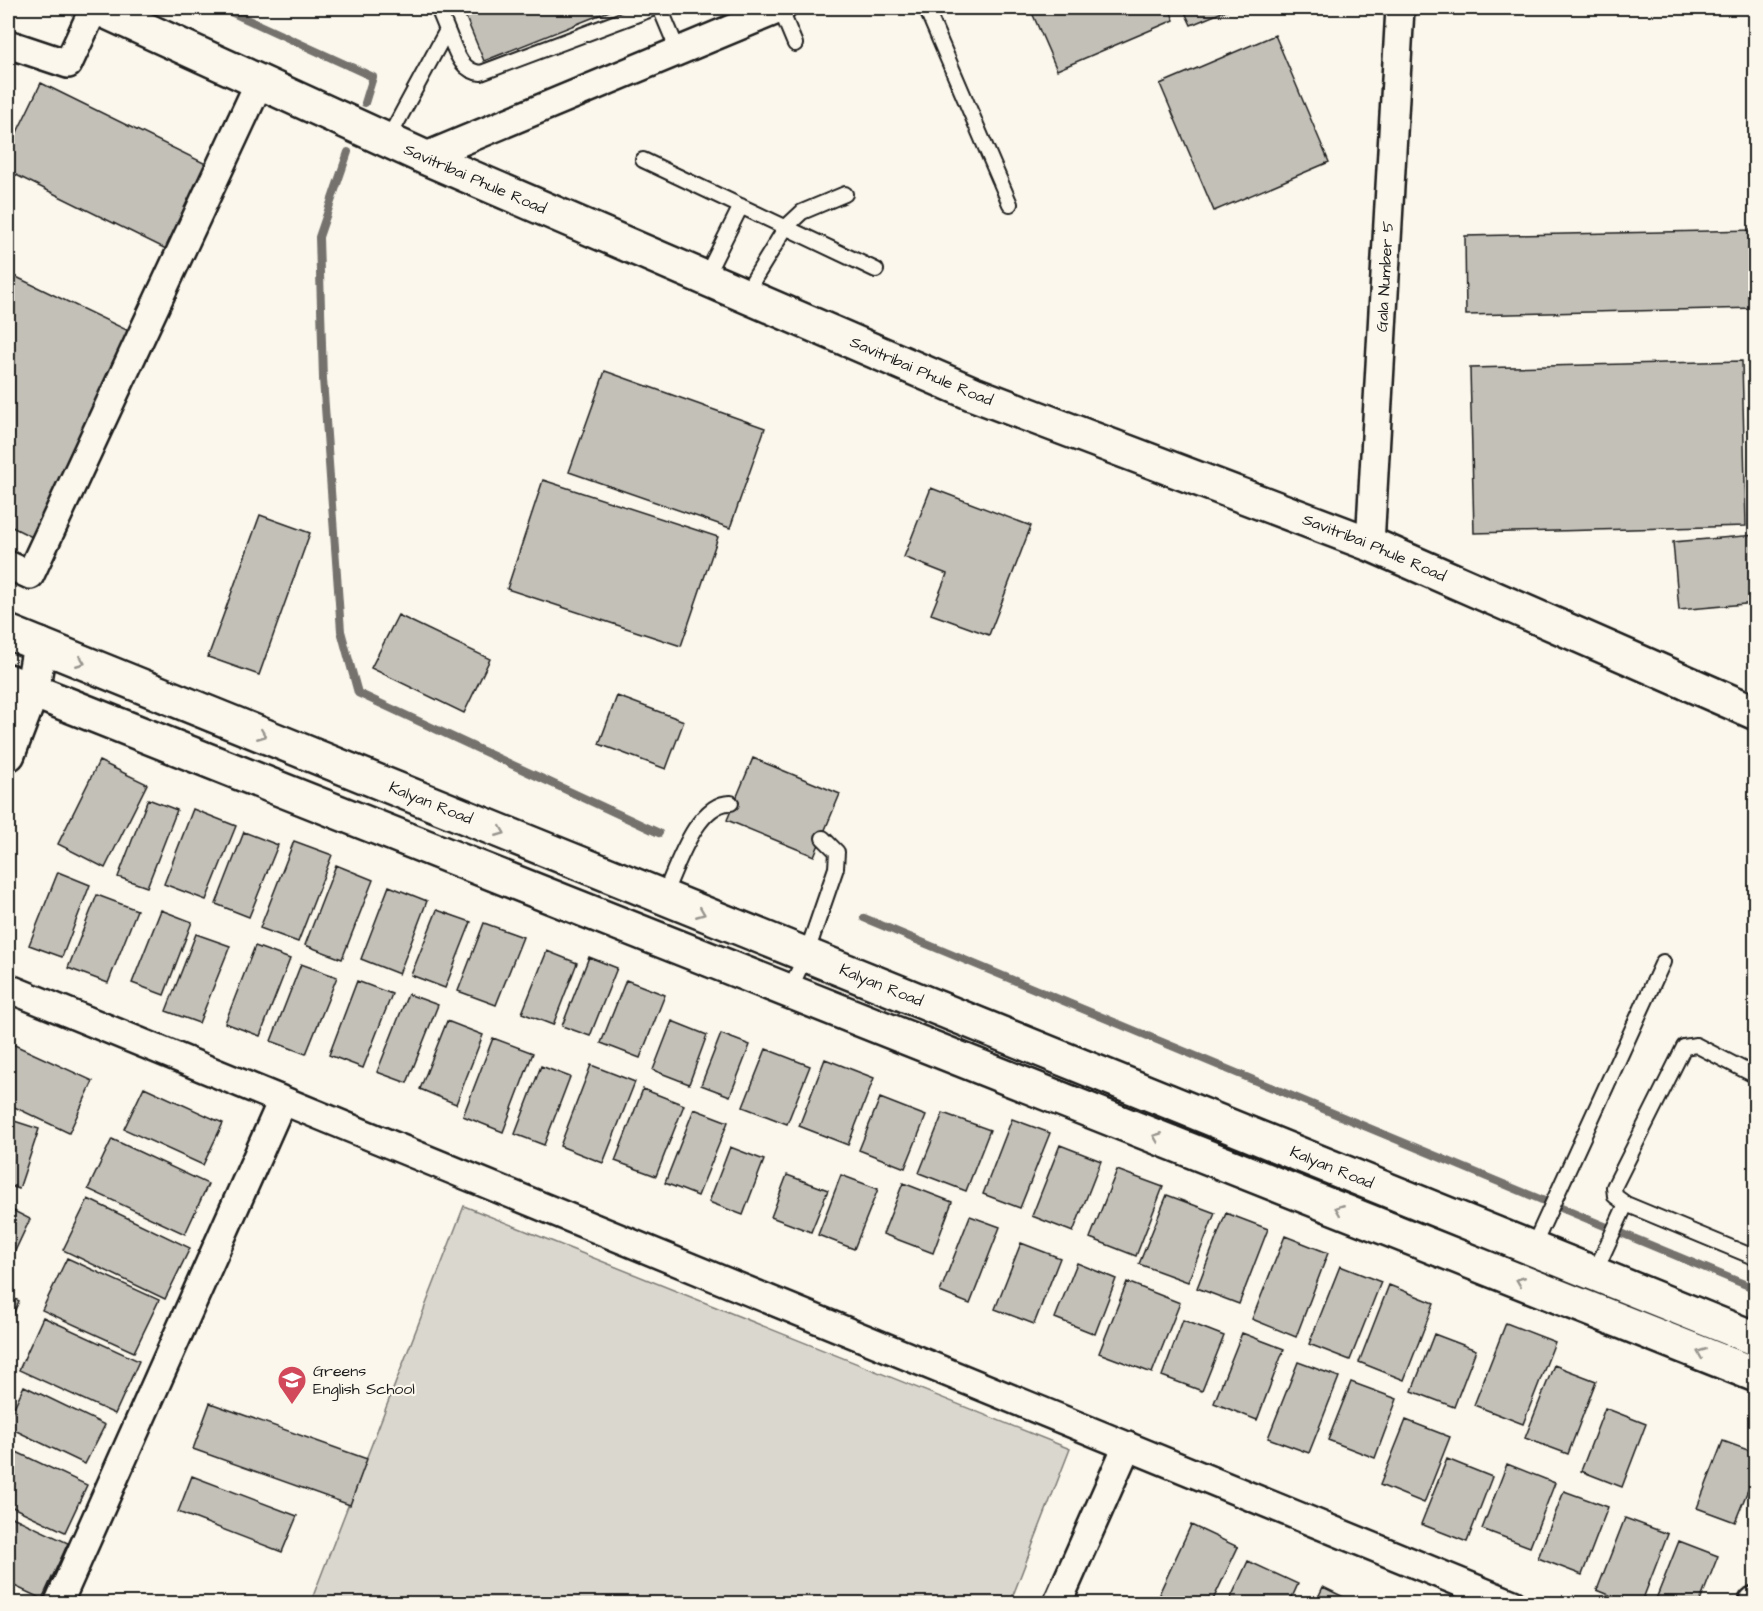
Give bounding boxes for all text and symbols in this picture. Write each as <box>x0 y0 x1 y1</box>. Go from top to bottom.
street label: Savitribai Phule Road <box>400 138 550 219</box>
street label: Gala Number 5 <box>1371 220 1399 332</box>
street label: Savitribai Phule Road <box>847 331 996 411</box>
street label: Savitribai Phule Road <box>1299 508 1449 587</box>
one-way arrow <box>75 655 86 667</box>
one-way arrow <box>256 728 267 740</box>
street label: Kalyan Road <box>386 776 476 830</box>
one-way arrow <box>495 825 506 837</box>
one-way arrow <box>695 906 706 918</box>
street label: Kalyan Road <box>836 958 926 1012</box>
one-way arrow <box>1153 1132 1164 1144</box>
street label: Kalyan Road <box>1287 1141 1377 1194</box>
one-way arrow <box>1334 1204 1345 1216</box>
one-way arrow <box>1515 1276 1526 1288</box>
one-way arrow <box>1696 1348 1707 1360</box>
place label: Greens English School <box>313 1360 415 1401</box>
school or university icon: Greens English School <box>276 1364 308 1406</box>

